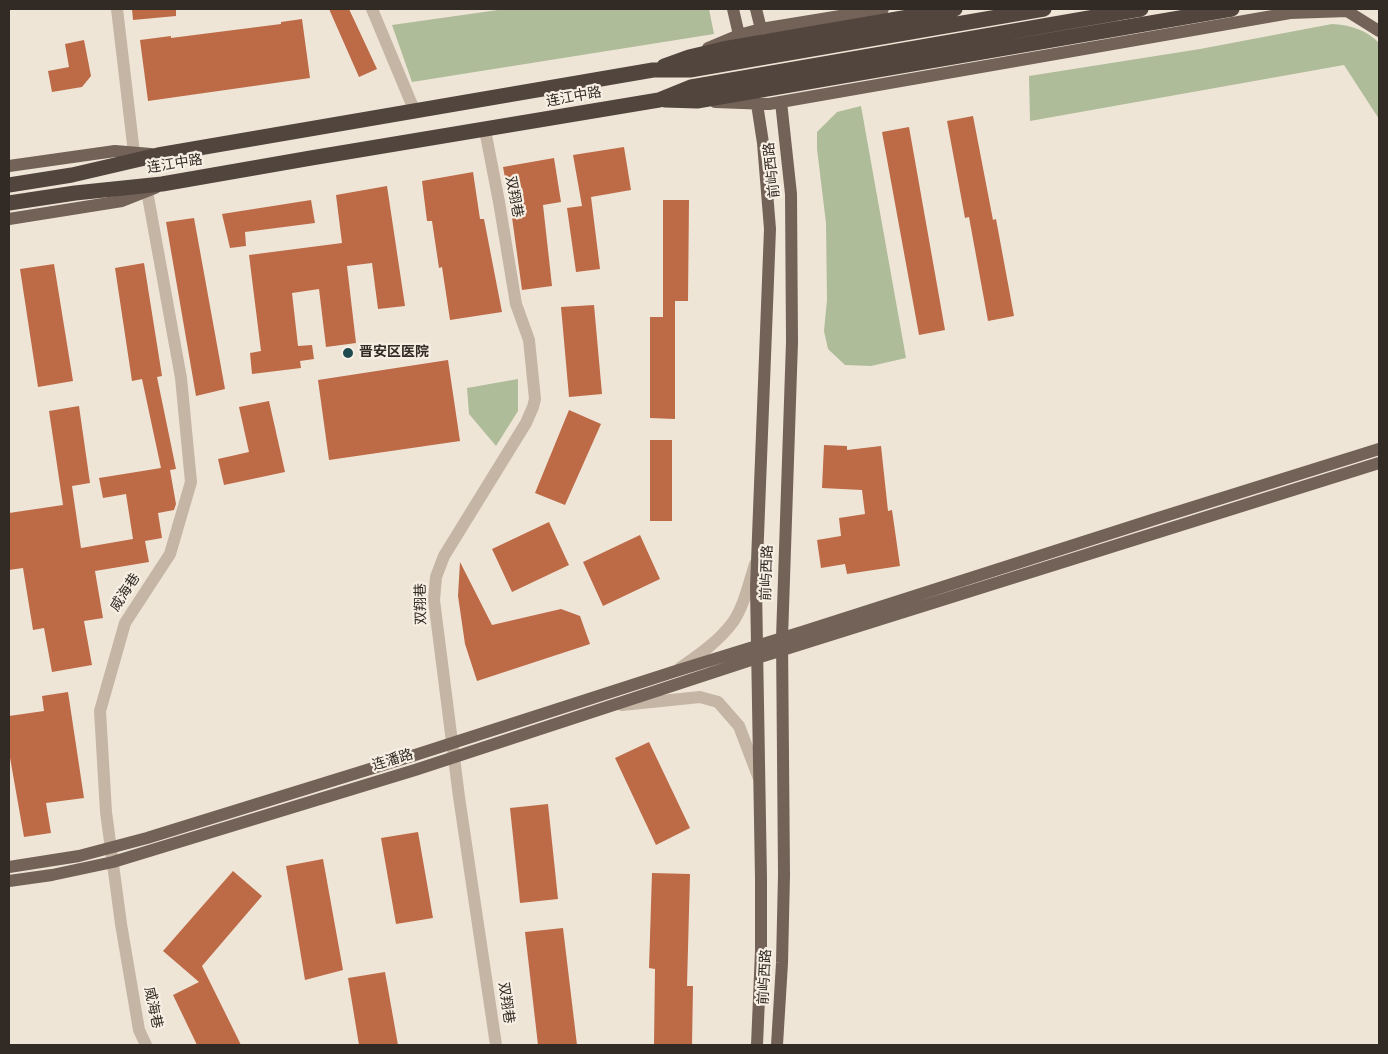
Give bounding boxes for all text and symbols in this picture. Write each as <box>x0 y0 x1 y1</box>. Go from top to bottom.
street label: 连江中路 <box>545 85 603 111</box>
street label: 前屿西路 <box>762 141 784 199</box>
street label: 连江中路 <box>146 152 204 178</box>
street label: 双翔巷 <box>501 175 525 219</box>
place label: 晋安区医院 <box>359 345 429 361</box>
marker: 晋安区医院 <box>341 346 355 360</box>
street label: 前屿西路 <box>759 545 777 601</box>
street label: 威海巷 <box>108 571 144 615</box>
street label: 双翔巷 <box>413 583 431 625</box>
street label: 连潘路 <box>370 747 416 775</box>
street label: 前屿西路 <box>756 949 776 1005</box>
street label: 双翔巷 <box>494 981 516 1025</box>
street label: 威海巷 <box>139 986 165 1030</box>

